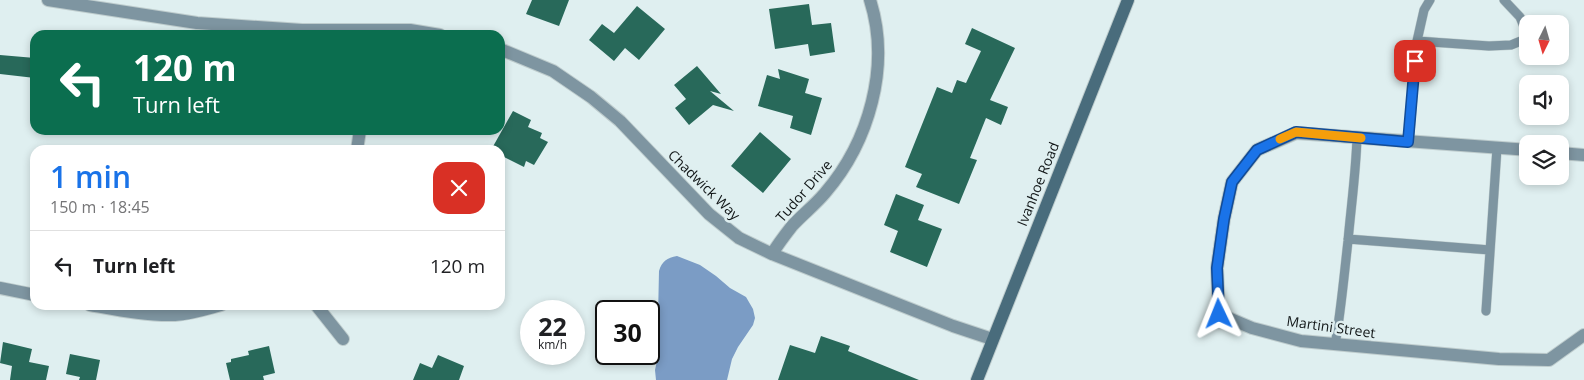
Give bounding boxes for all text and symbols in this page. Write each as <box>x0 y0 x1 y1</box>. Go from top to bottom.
north arrow <box>1519 15 1569 65</box>
map controls <box>1519 15 1569 185</box>
pin <box>1394 40 1436 82</box>
text: 120 m <box>133 44 237 91</box>
icon: arrive <box>1401 47 1429 75</box>
icon: left <box>50 50 115 115</box>
button: sound <box>1519 75 1569 125</box>
text: Turn left <box>133 89 220 119</box>
button: layers <box>1519 135 1569 185</box>
street label: Ivanhoe Road <box>1012 139 1063 229</box>
street label: Chadwick Way <box>664 145 745 225</box>
street label: Tudor Drive <box>771 155 836 226</box>
text: 1 min <box>50 156 131 197</box>
button: close <box>433 162 485 214</box>
text: 150 m · 18:45 <box>50 196 150 218</box>
icon: left <box>50 252 78 280</box>
text: Turn left <box>93 253 175 279</box>
text: 120 m <box>430 253 485 279</box>
position arrow <box>1192 287 1244 339</box>
speed limit sign: 30 <box>595 300 660 365</box>
text: 22 <box>538 309 567 343</box>
street label: Martini Street <box>1285 311 1377 342</box>
text: km/h <box>538 336 567 353</box>

